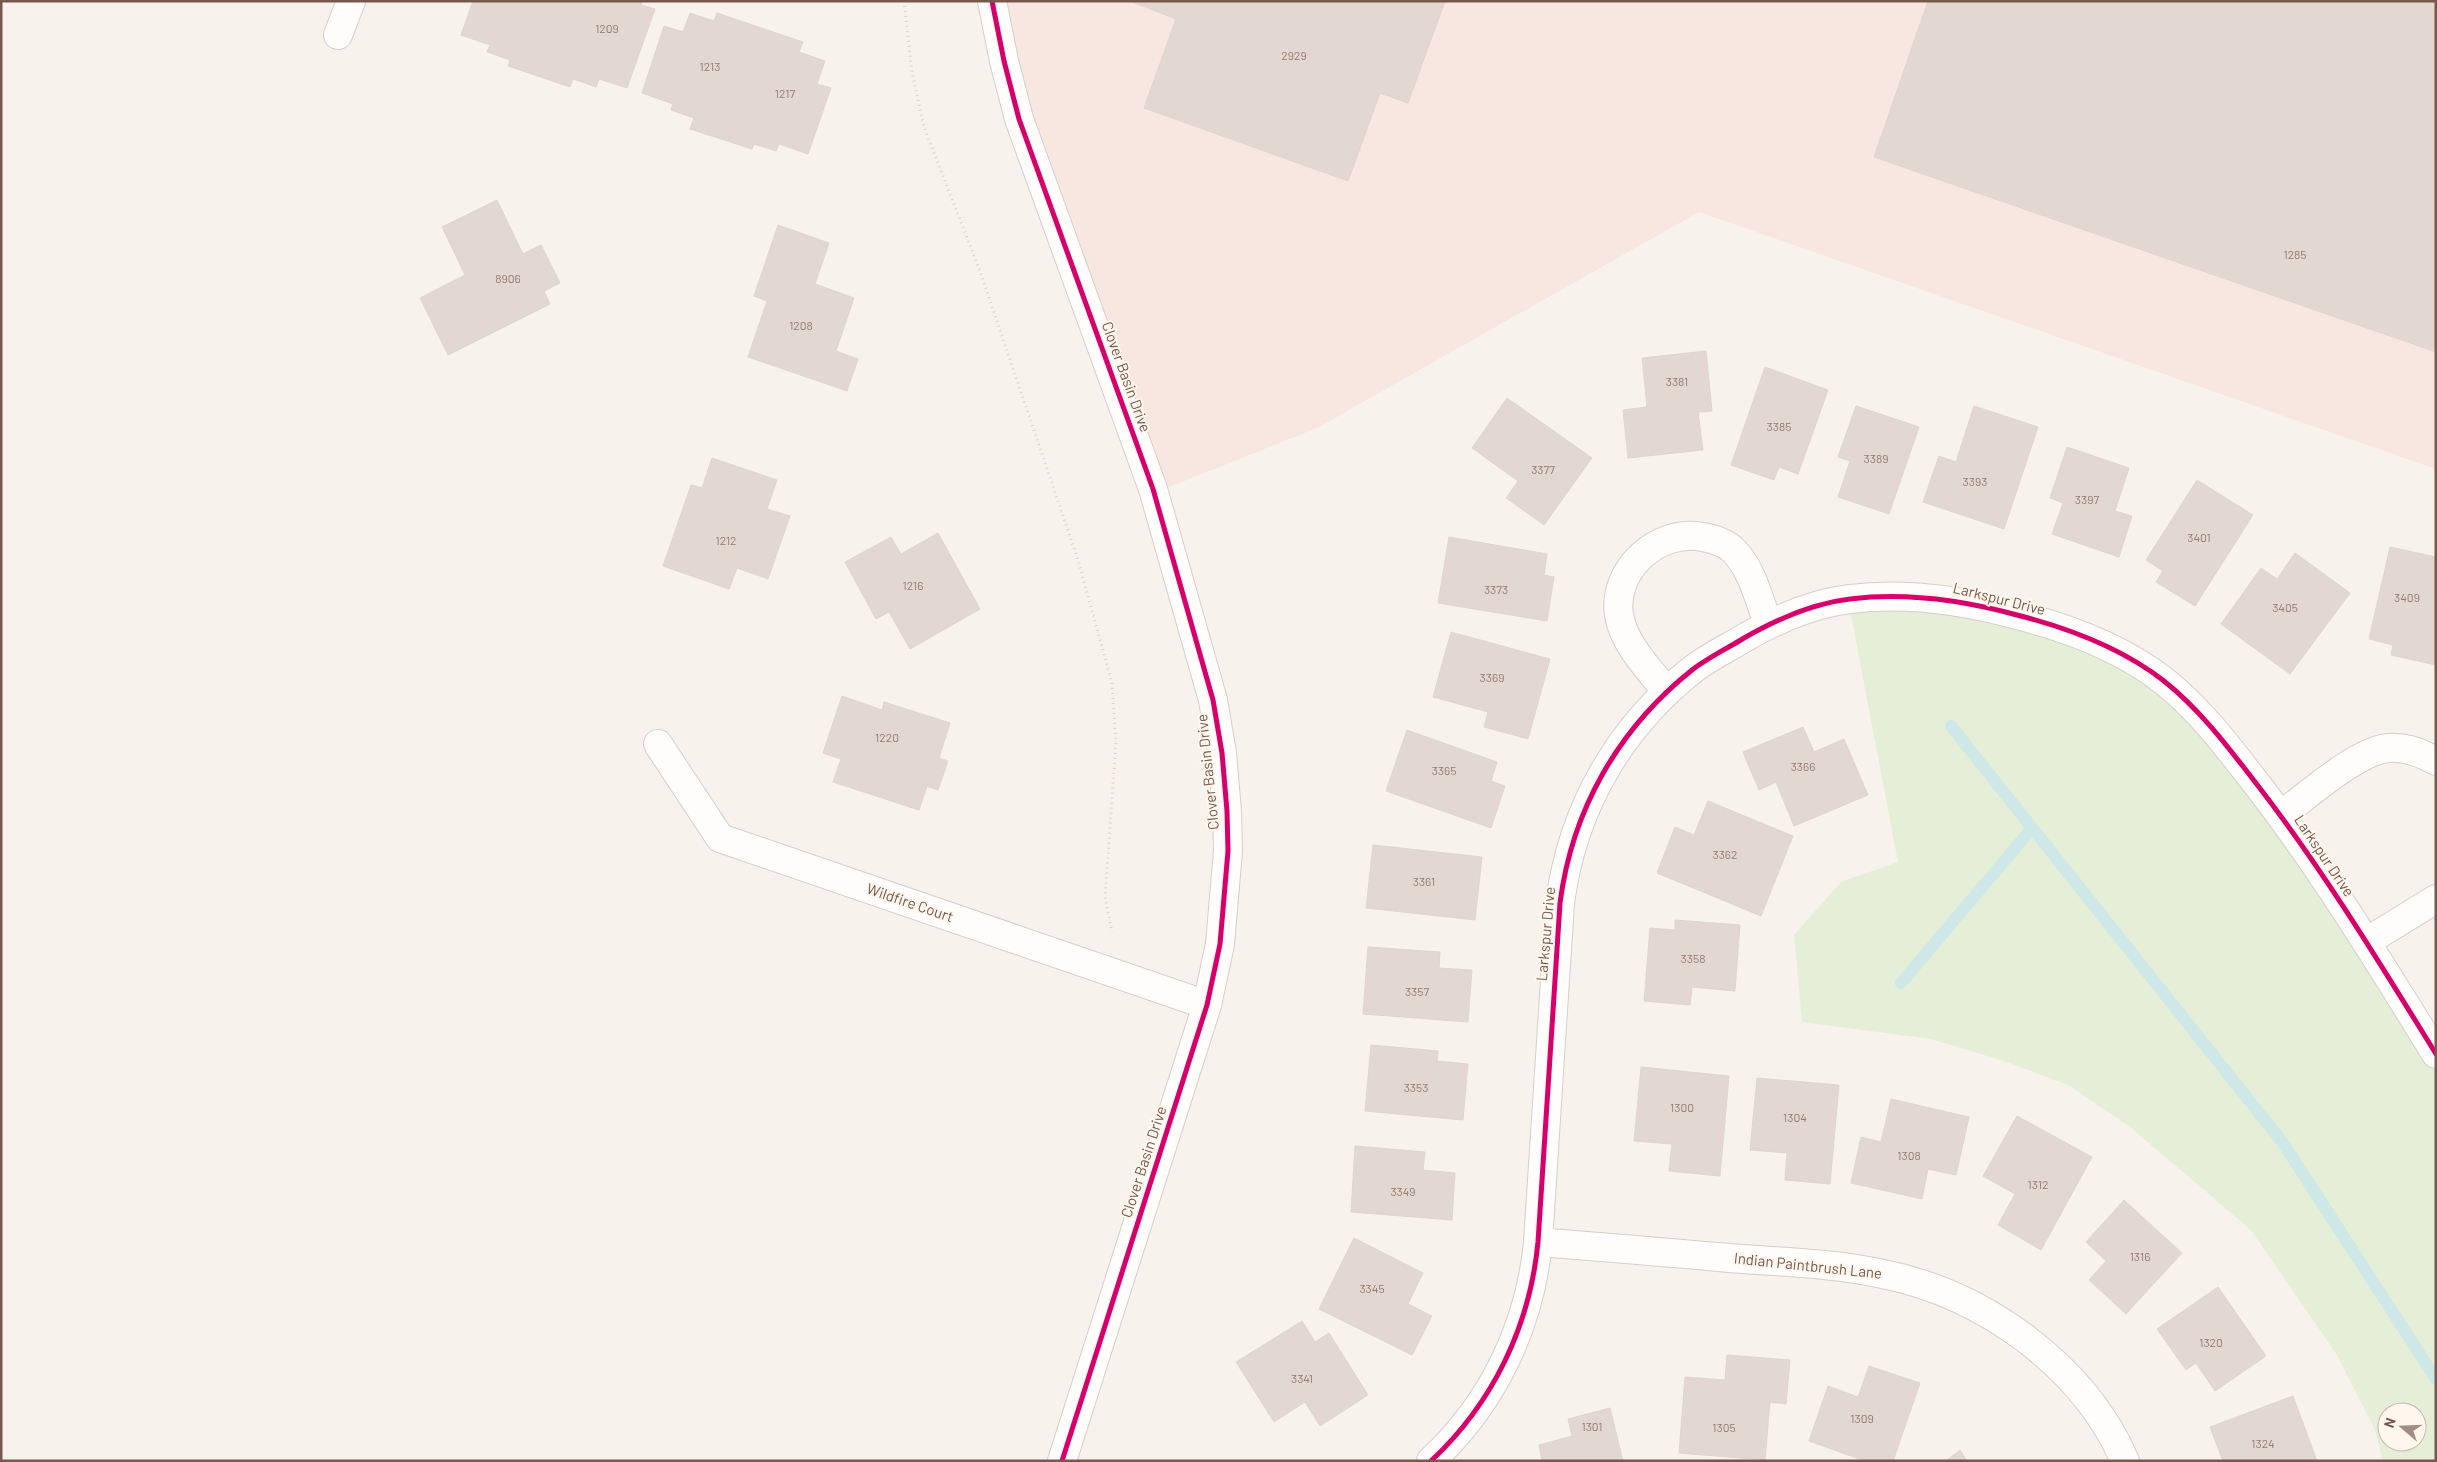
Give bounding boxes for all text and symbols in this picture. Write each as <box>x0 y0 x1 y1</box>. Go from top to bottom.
house number: 1209 <box>595 21 619 35</box>
house number: 2929 <box>1281 48 1307 62</box>
house number: 1213 <box>700 59 720 73</box>
house number: 1217 <box>775 86 795 100</box>
house number: 1285 <box>2283 247 2307 261</box>
house number: 8906 <box>495 271 521 285</box>
house number: 1208 <box>789 318 813 332</box>
street label: Clover Basin Drive <box>1099 319 1155 434</box>
house number: 3381 <box>1666 374 1688 388</box>
house number: 3385 <box>1767 419 1791 433</box>
house number: 3389 <box>1864 451 1888 465</box>
house number: 3377 <box>1531 462 1555 476</box>
house number: 3393 <box>1963 474 1987 488</box>
house number: 3397 <box>2075 492 2099 506</box>
house number: 3401 <box>2187 530 2211 544</box>
house number: 1212 <box>715 533 737 547</box>
house number: 1216 <box>903 578 923 592</box>
street label: Larkspur Drive <box>1951 578 2047 618</box>
house number: 3373 <box>1484 582 1508 596</box>
house number: 3409 <box>2394 590 2420 604</box>
house number: 3405 <box>2272 600 2298 614</box>
house number: 3369 <box>1480 670 1504 684</box>
street label: Clover Basin Drive <box>1192 713 1222 831</box>
house number: 1220 <box>875 730 899 744</box>
house number: 3366 <box>1791 759 1815 773</box>
house number: 3365 <box>1432 763 1456 777</box>
street label: Larkspur Drive <box>2291 811 2359 900</box>
house number: 3362 <box>1713 847 1737 861</box>
house number: 3361 <box>1413 874 1435 888</box>
street label: Wildfire Court <box>865 879 956 925</box>
street label: Larkspur Drive <box>1532 886 1558 982</box>
house number: 3358 <box>1681 951 1705 965</box>
house number: 3357 <box>1405 984 1429 998</box>
house number: 3353 <box>1404 1080 1428 1094</box>
house number: 1300 <box>1670 1100 1694 1114</box>
street label: Clover Basin Drive <box>1117 1104 1170 1220</box>
house number: 1304 <box>1783 1110 1807 1124</box>
house number: 1308 <box>1897 1148 1921 1162</box>
house number: 1312 <box>2028 1177 2048 1191</box>
house number: 3349 <box>1390 1184 1416 1198</box>
street label: Indian Paintbrush Lane <box>1733 1248 1883 1282</box>
house number: 1316 <box>2130 1249 2150 1263</box>
house number: 3345 <box>1359 1281 1385 1295</box>
house number: 1320 <box>2199 1335 2223 1349</box>
house number: 3341 <box>1291 1371 1313 1385</box>
north arrow <box>2377 1402 2427 1452</box>
house number: 1309 <box>1850 1411 1874 1425</box>
text: N <box>2380 1415 2399 1430</box>
house number: 1301 <box>1581 1419 1603 1433</box>
house number: 1305 <box>1712 1420 1736 1434</box>
house number: 1324 <box>2251 1436 2275 1450</box>

